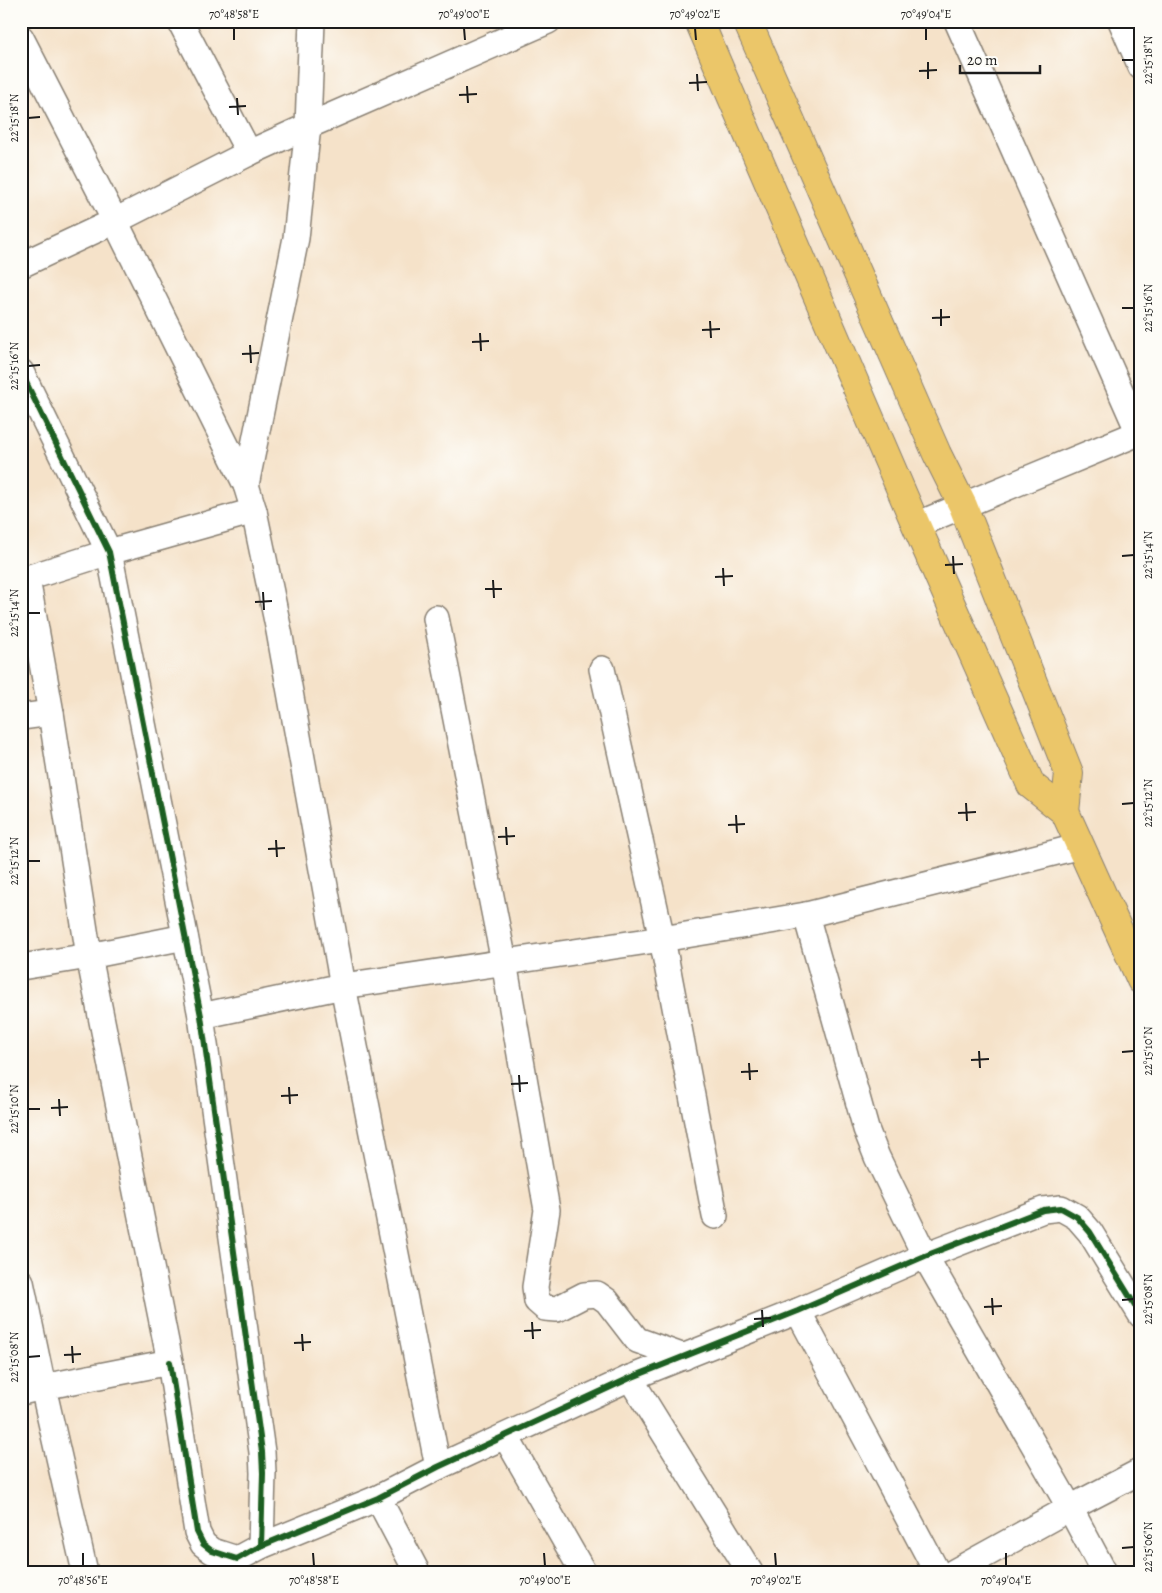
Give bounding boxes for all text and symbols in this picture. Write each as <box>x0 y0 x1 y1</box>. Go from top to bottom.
text: 70°48'58"E <box>209 6 259 22</box>
text: 70°49'00"E <box>438 6 490 22</box>
text: 70°49'02"E <box>670 6 720 22</box>
text: 70°49'04"E <box>901 6 951 22</box>
text: 22°15'18"N <box>1140 35 1156 84</box>
scale bar <box>960 42 1040 74</box>
text: 20 m <box>967 50 998 70</box>
text: 22°15'18"N <box>6 93 22 142</box>
text: 22°15'16"N <box>1140 284 1156 332</box>
text: 22°15'16"N <box>6 342 22 390</box>
text: 22°15'14"N <box>1140 531 1156 579</box>
text: 22°15'14"N <box>6 589 22 637</box>
text: 22°15'12"N <box>1140 778 1156 827</box>
text: 22°15'12"N <box>6 836 22 885</box>
text: 22°15'10"N <box>1140 1026 1156 1076</box>
text: 22°15'10"N <box>6 1084 22 1134</box>
text: 22°15'08"N <box>1140 1273 1156 1324</box>
text: 22°15'08"N <box>6 1331 22 1382</box>
text: 22°15'06"N <box>1140 1521 1156 1572</box>
text: 70°48'56"E <box>58 1572 108 1588</box>
text: 70°48'58"E <box>289 1572 339 1588</box>
text: 70°49'00"E <box>519 1572 571 1588</box>
text: 70°49'02"E <box>751 1572 801 1588</box>
text: 70°49'04"E <box>981 1572 1031 1588</box>

